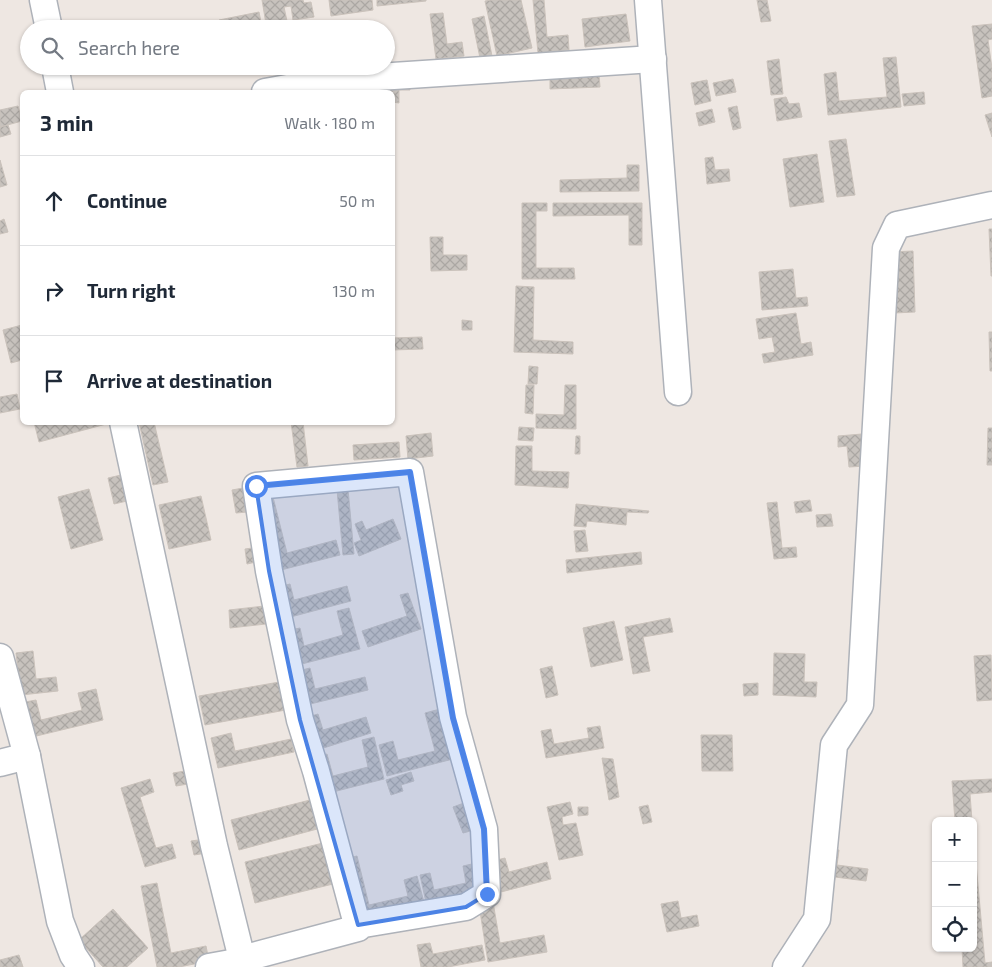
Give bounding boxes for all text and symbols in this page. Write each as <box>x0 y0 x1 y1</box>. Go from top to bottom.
search box <box>20 20 395 75</box>
icon: search <box>38 34 66 62</box>
text: Search here <box>78 36 180 59</box>
text: 3 min <box>40 110 93 135</box>
text: Walk · 180 m <box>284 113 375 132</box>
icon: ahead <box>40 187 68 215</box>
text: Continue <box>87 189 167 212</box>
text: 50 m <box>339 191 375 210</box>
icon: right <box>40 277 68 305</box>
text: Turn right <box>87 279 175 302</box>
text: 130 m <box>333 281 375 300</box>
icon: arrive <box>40 367 68 395</box>
text: Arrive at destination <box>87 369 272 392</box>
route start <box>245 475 268 498</box>
map controls <box>932 817 977 952</box>
button: + <box>932 817 977 862</box>
button: − <box>932 862 977 907</box>
route end <box>476 883 499 906</box>
button: locate <box>932 907 977 952</box>

